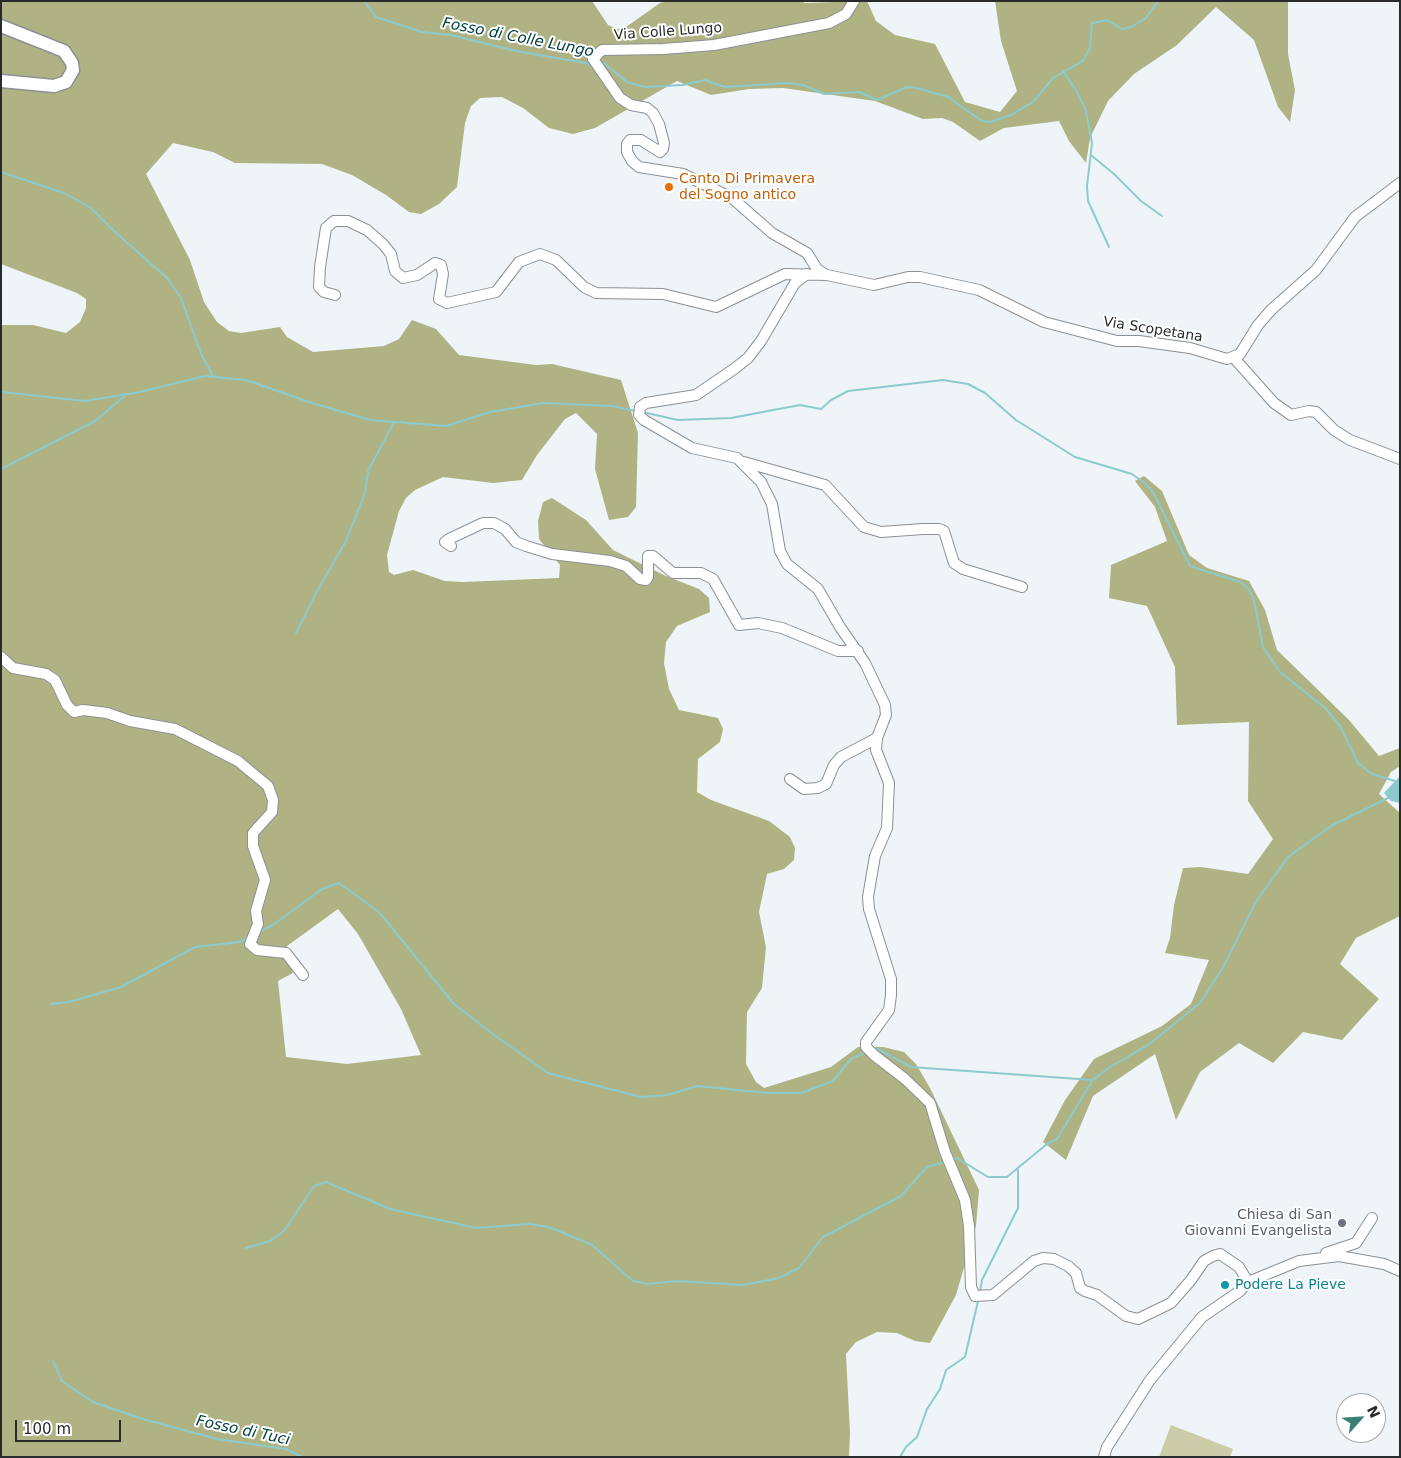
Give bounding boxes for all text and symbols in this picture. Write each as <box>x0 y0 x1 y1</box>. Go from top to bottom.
water label: Fosso di Colle Lungo <box>441 14 595 62</box>
street label: Via Colle Lungo <box>613 20 723 44</box>
place label: Canto Di Primavera del Sogno antico <box>679 171 815 203</box>
marker: Canto Di Primavera del Sogno antico <box>663 181 675 193</box>
street label: Via Scopetana <box>1102 314 1204 346</box>
place label: Chiesa di San Giovanni Evangelista <box>1185 1207 1332 1240</box>
marker: Chiesa di San Giovanni Evangelista <box>1336 1217 1348 1229</box>
place label: Podere La Pieve <box>1235 1277 1346 1293</box>
marker: Podere La Pieve <box>1219 1279 1231 1291</box>
north arrow <box>1336 1393 1386 1443</box>
text: N <box>1364 1403 1383 1421</box>
scale bar <box>18 1410 124 1442</box>
water label: Fosso di Tuci <box>194 1412 292 1450</box>
text: 100 m <box>23 1420 71 1438</box>

